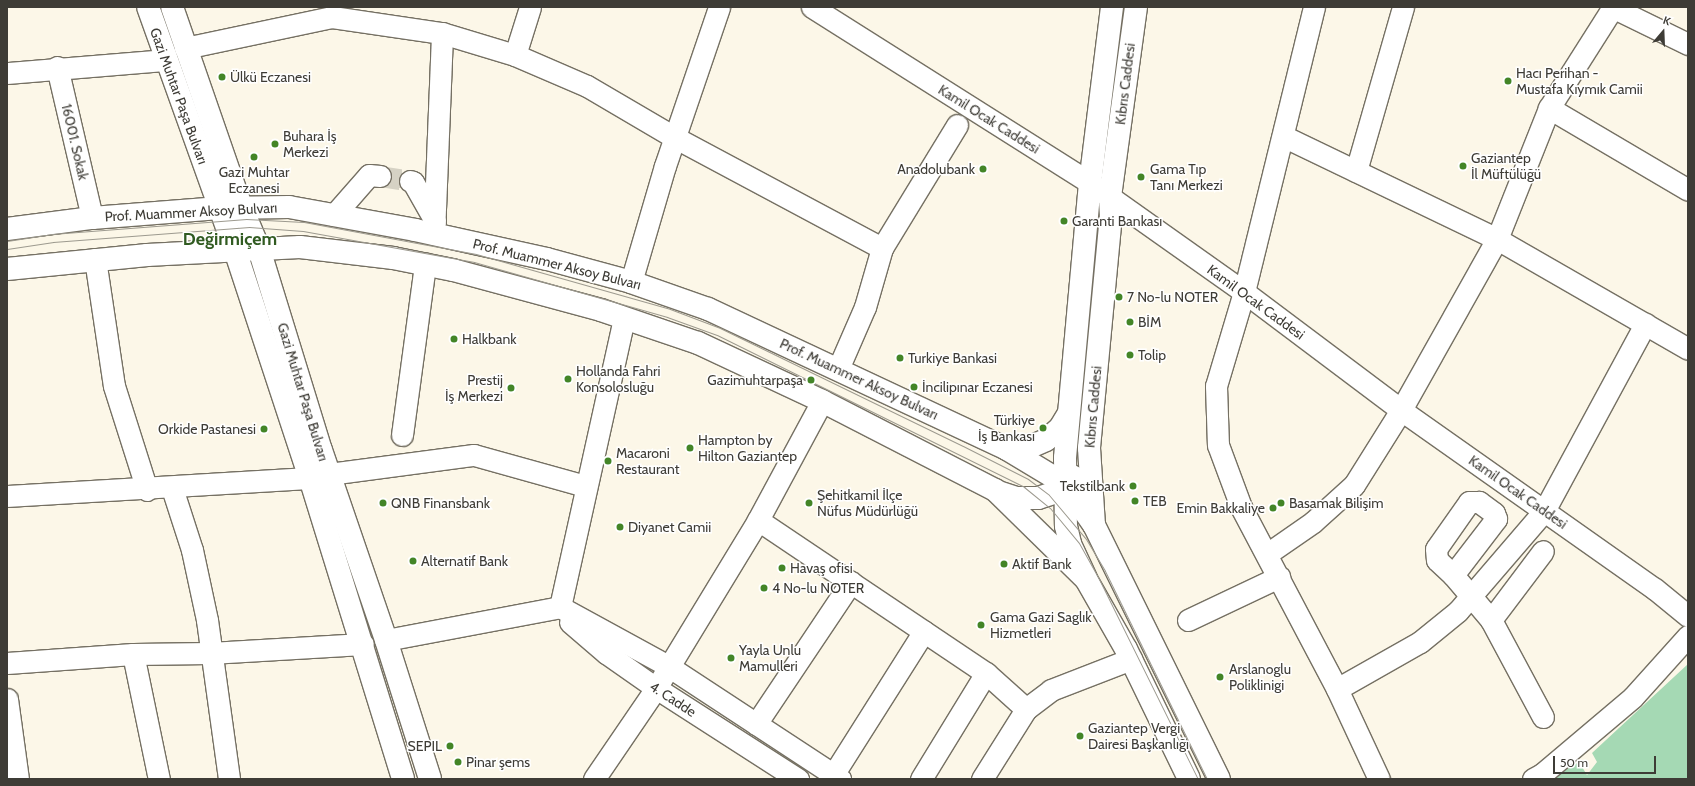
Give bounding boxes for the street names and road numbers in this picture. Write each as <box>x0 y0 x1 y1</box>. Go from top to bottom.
street label: Gazi Muhtar Paşa Bulvarı <box>147 26 211 166</box>
street label: Kıbrıs Caddesi <box>1112 42 1138 126</box>
street label: Kamil Ocak Caddesi <box>935 81 1043 157</box>
street label: 16001. Sokak <box>58 102 92 182</box>
street label: Prof. Muammer Aksoy Bulvarı <box>104 199 278 225</box>
street label: Prof. Muammer Aksoy Bulvarı <box>471 235 643 293</box>
street label: Kamil Ocak Caddesi <box>1204 261 1308 343</box>
street label: Gazi Muhtar Paşa Bulvarı <box>274 321 332 463</box>
street label: Prof. Muammer Aksoy Bulvarı <box>777 335 941 423</box>
street label: Kıbrıs Caddesi <box>1081 365 1105 449</box>
street label: Kamil Ocak Caddesi <box>1466 452 1570 532</box>
street label: 4. Cadde <box>647 678 699 720</box>

